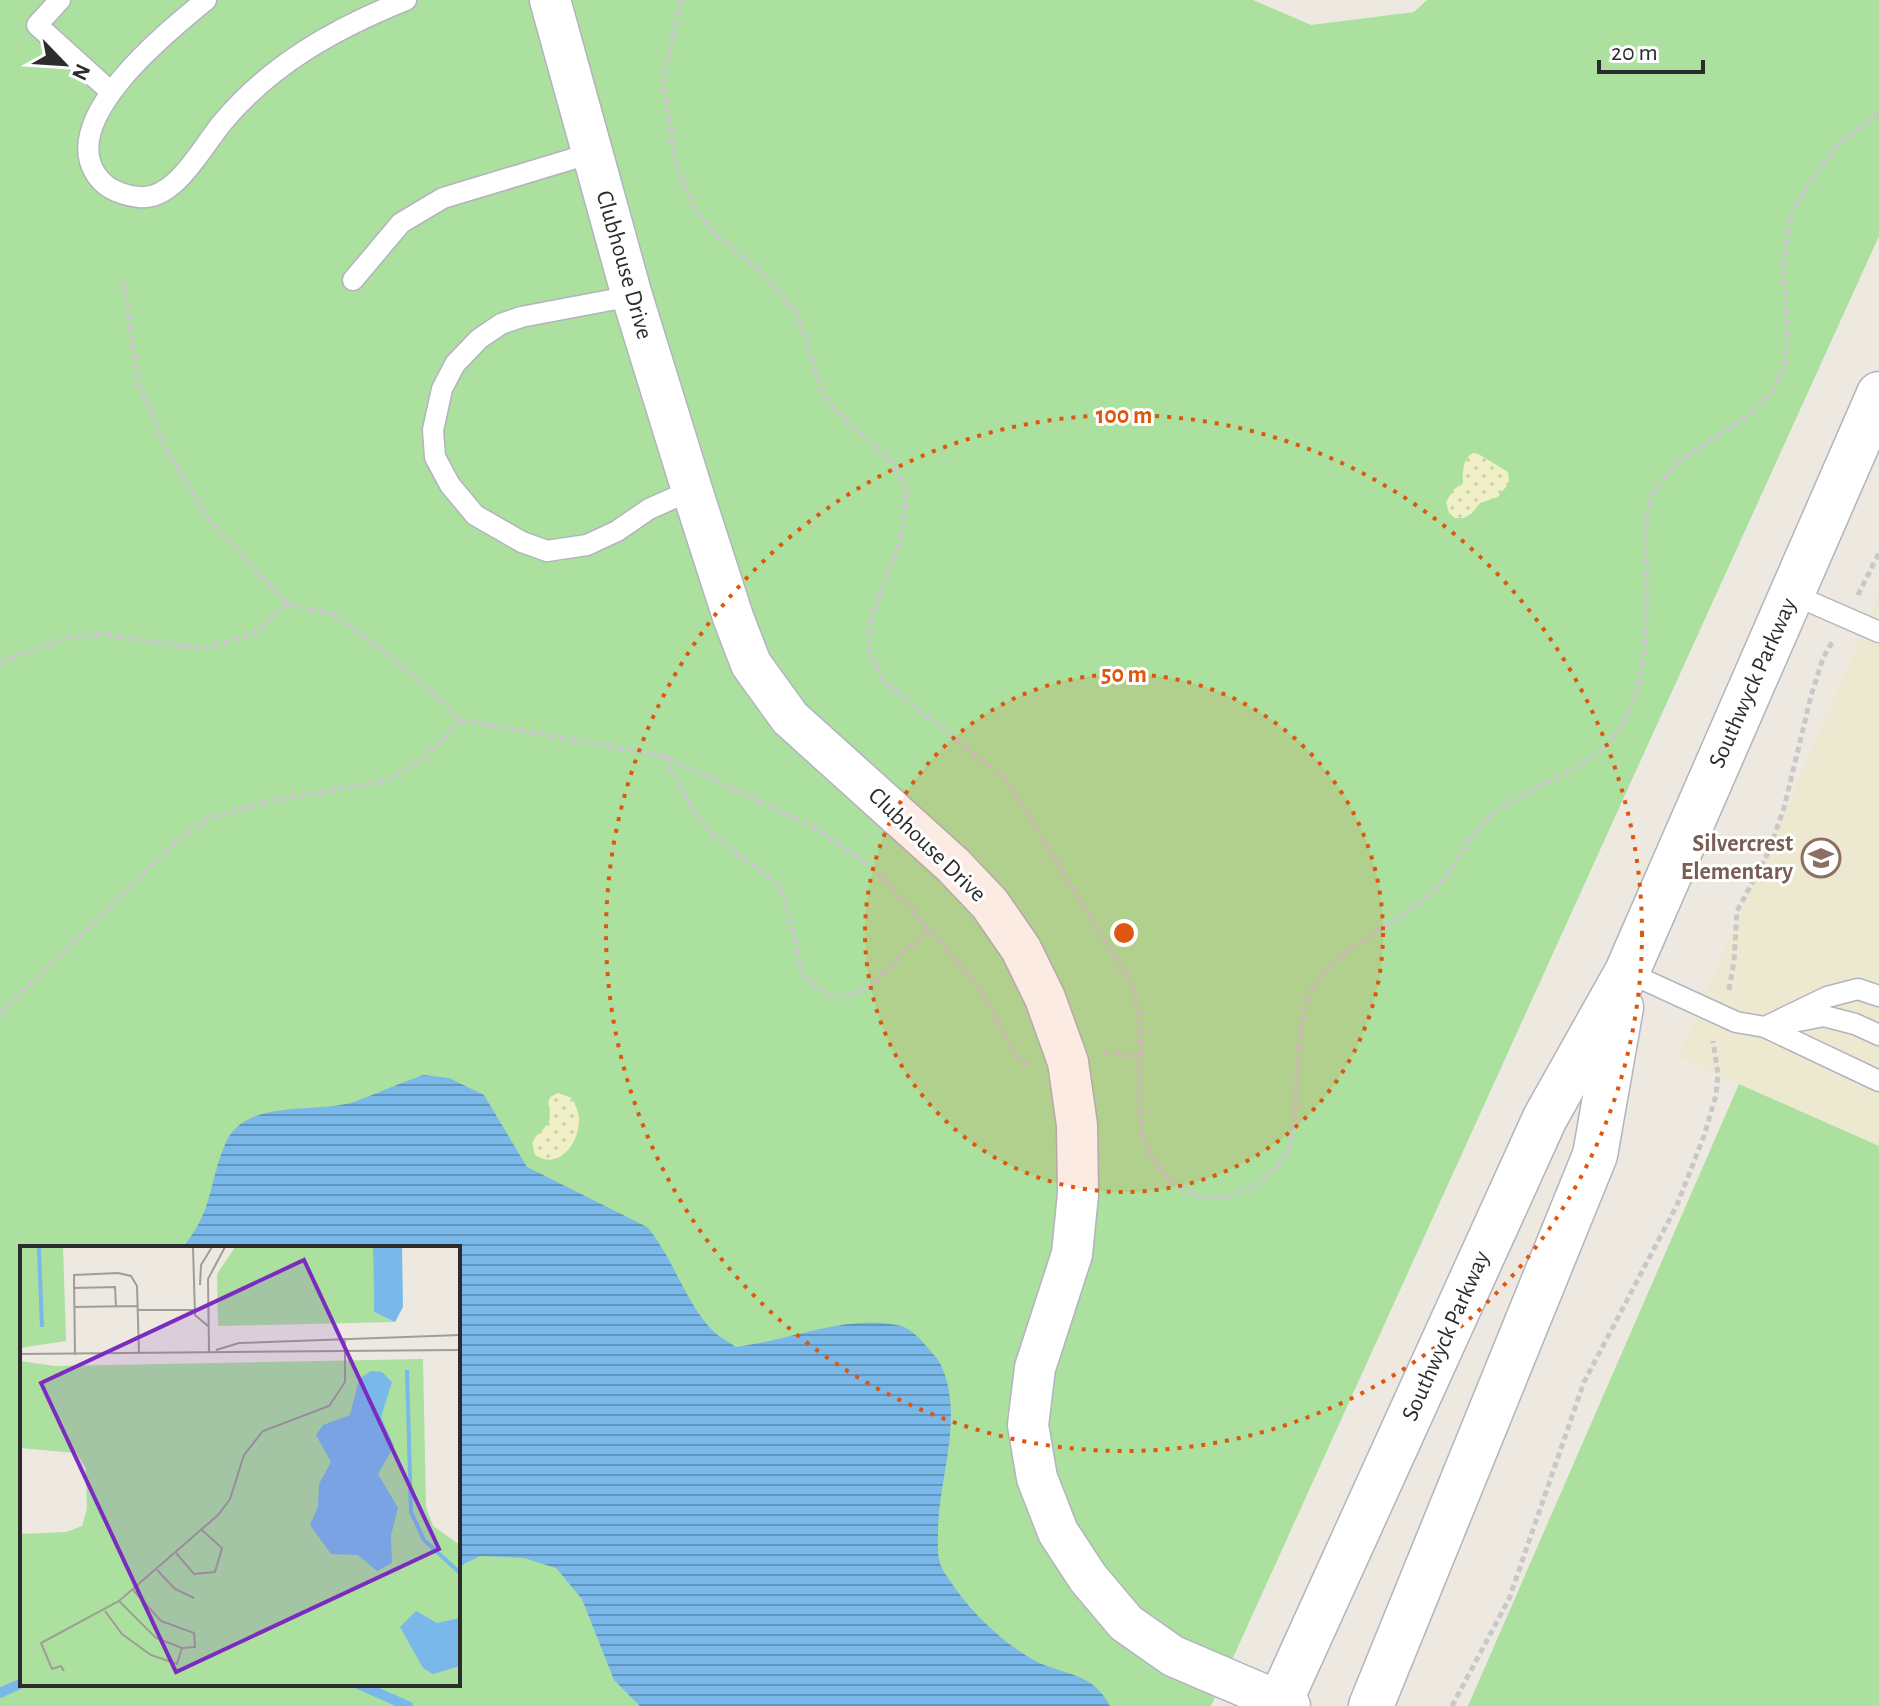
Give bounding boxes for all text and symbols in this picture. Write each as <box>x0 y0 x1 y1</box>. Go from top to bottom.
north arrow <box>24 24 104 104</box>
scale bar <box>1599 24 1703 74</box>
text: 20 m <box>1611 41 1658 65</box>
text: N <box>68 60 94 84</box>
street label: Clubhouse Drive <box>591 188 657 342</box>
text: 100 m <box>1096 404 1152 428</box>
street label: Southwyck Parkway <box>1705 595 1801 771</box>
text: 50 m <box>1101 663 1147 687</box>
street label: Clubhouse Drive <box>864 783 990 907</box>
place label: Silvercrest Elementary <box>1681 832 1793 884</box>
school or university icon: Silvercrest Elementary <box>1800 837 1842 879</box>
centre of rings <box>1110 919 1138 947</box>
inset map <box>20 1246 460 1686</box>
street label: Southwyck Parkway <box>1398 1248 1494 1424</box>

